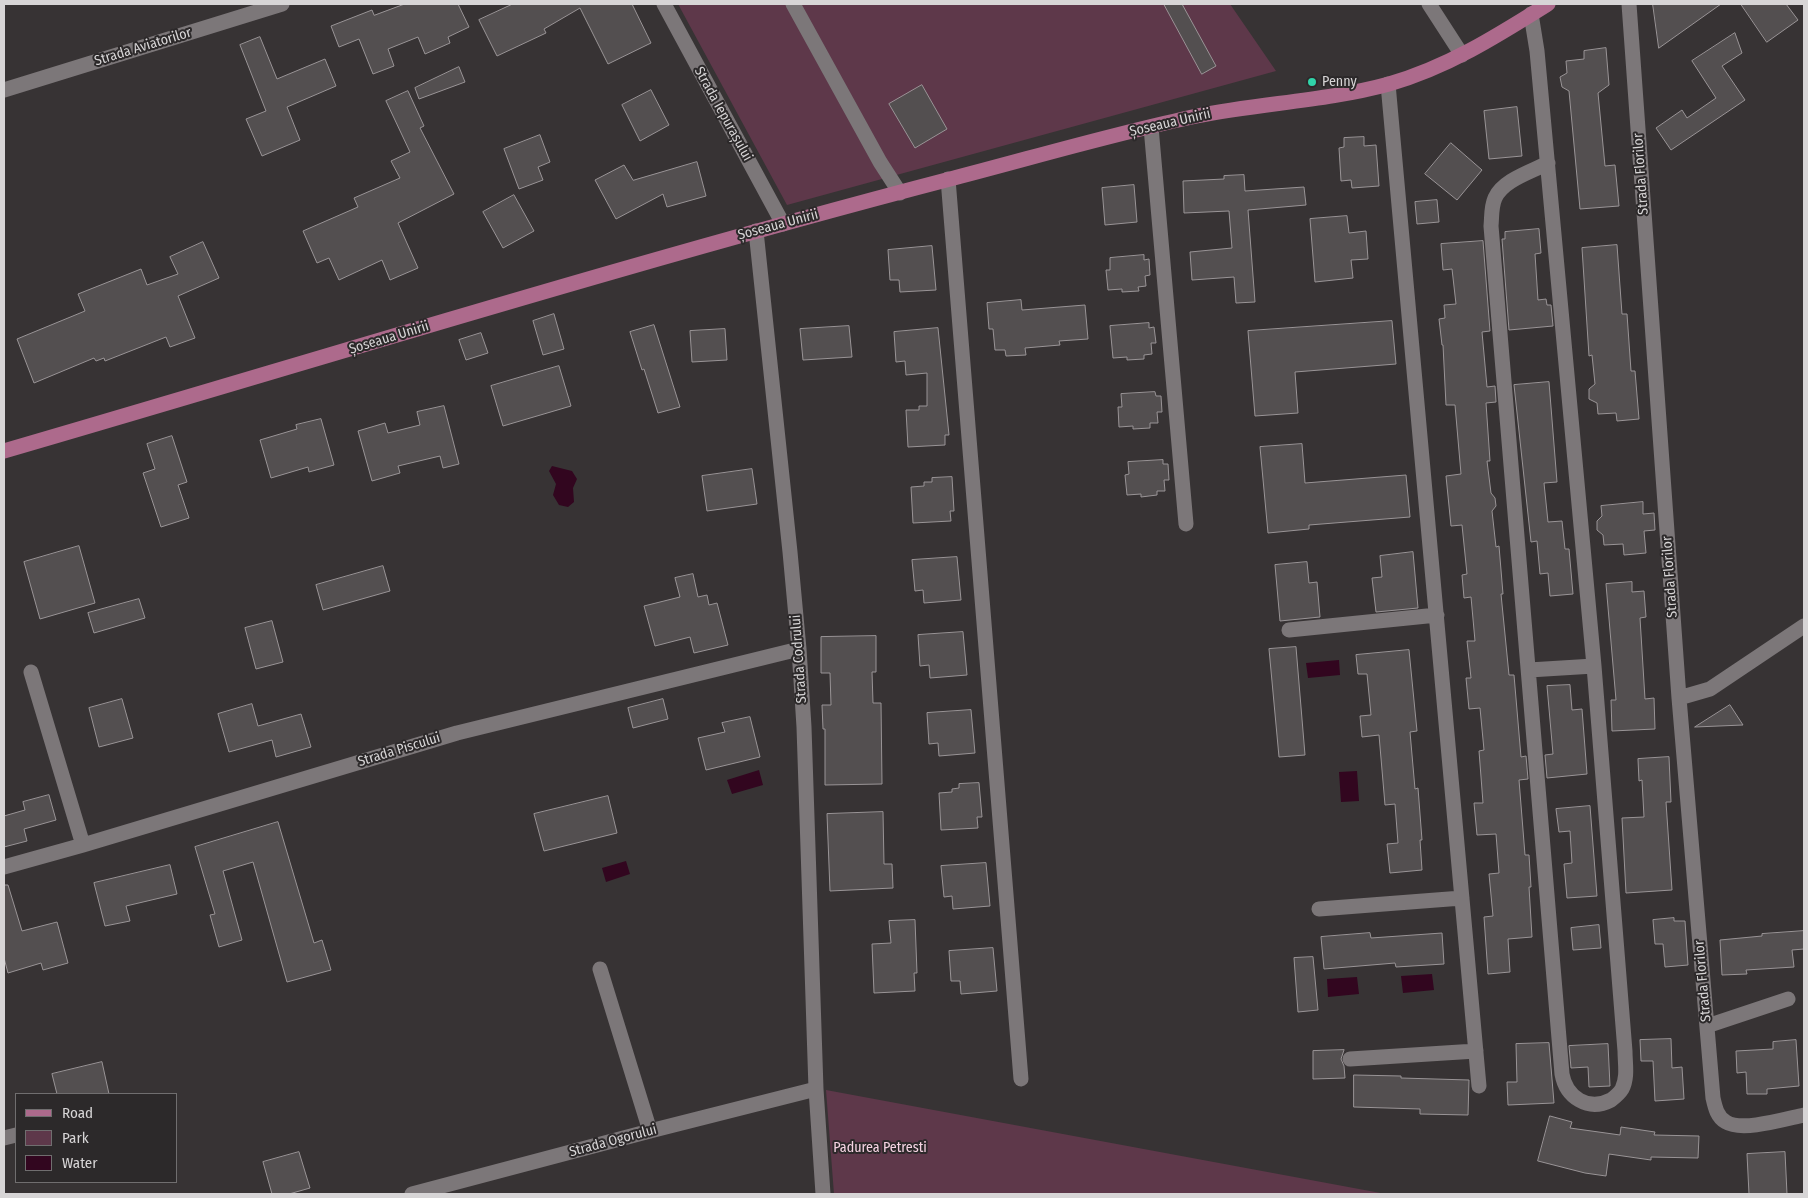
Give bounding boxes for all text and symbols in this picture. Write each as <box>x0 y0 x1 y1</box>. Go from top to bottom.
street label: Strada Aviatorilor <box>92 24 194 70</box>
street label: Strada Iepurașului <box>690 64 756 164</box>
place label: Penny <box>1322 74 1357 90</box>
marker: Penny <box>1306 76 1318 88</box>
street label: Șoseaua Unirii <box>1128 106 1212 140</box>
street label: Strada Florilor <box>1630 133 1652 215</box>
street label: Șoseaua Unirii <box>736 206 820 244</box>
street label: Șoseaua Unirii <box>347 318 431 358</box>
street label: Strada Florilor <box>1659 536 1681 618</box>
street label: Strada Codrului <box>788 614 810 704</box>
street label: Strada Piscului <box>356 730 442 770</box>
street label: Strada Florilor <box>1691 940 1715 1022</box>
legend <box>15 1093 178 1183</box>
text: Road <box>62 1104 93 1122</box>
street label: Strada Ogorului <box>567 1121 659 1161</box>
text: Park <box>62 1129 89 1147</box>
park label: Padurea Petresti <box>833 1140 927 1156</box>
text: Water <box>62 1154 97 1172</box>

